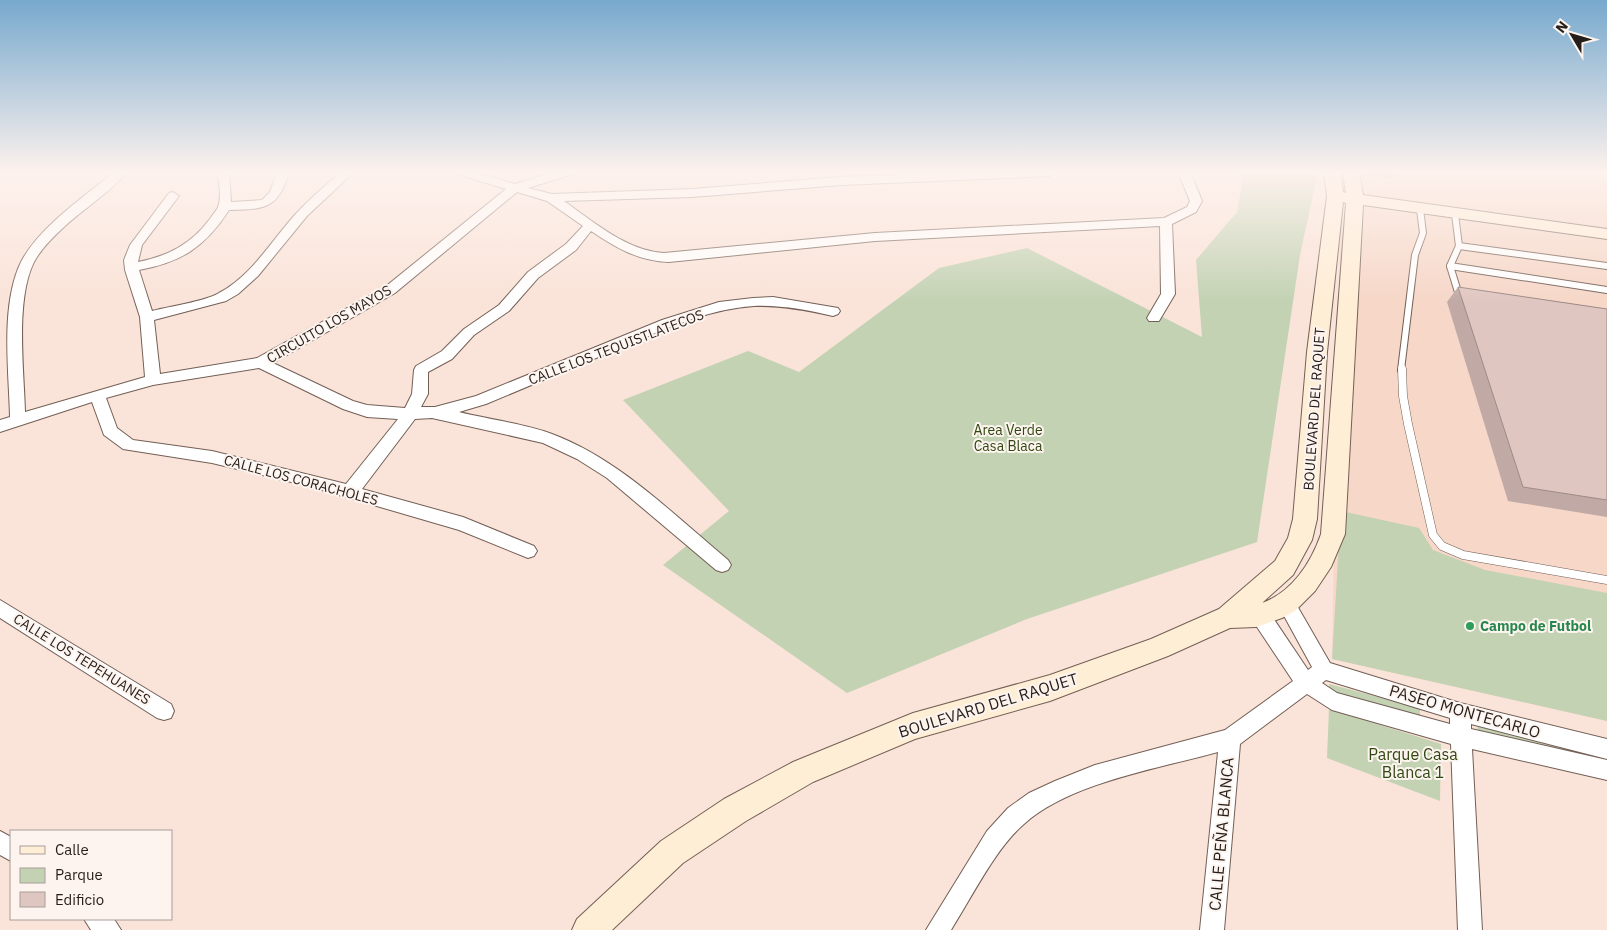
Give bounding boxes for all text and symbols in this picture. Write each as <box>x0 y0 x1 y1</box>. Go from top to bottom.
north arrow <box>1547 10 1597 60</box>
text: N <box>1552 17 1572 37</box>
street label: CIRCUITO LOS MAYOS <box>263 281 395 367</box>
street label: CALLE LOS TEQUISTLATECOS <box>526 305 706 389</box>
street label: BOULEVARD DEL RAQUET <box>1299 327 1329 491</box>
park label: Area Verde Casa Blaca <box>973 421 1043 455</box>
street label: CALLE LOS CORACHOLES <box>222 451 380 509</box>
street label: CALLE LOS TEPEHUANES <box>10 609 154 709</box>
place label: Campo de Futbol <box>1480 617 1591 635</box>
marker: Campo de Futbol <box>1464 620 1476 632</box>
street label: BOULEVARD DEL RAQUET <box>896 668 1080 742</box>
street label: PASEO MONTECARLO <box>1387 680 1543 742</box>
park label: Parque Casa Blanca 1 <box>1368 744 1458 782</box>
street label: CALLE PEÑA BLANCA <box>1204 756 1238 912</box>
legend <box>10 830 172 920</box>
text: Calle <box>55 840 89 859</box>
text: Parque <box>55 865 103 884</box>
text: Edificio <box>55 890 104 909</box>

